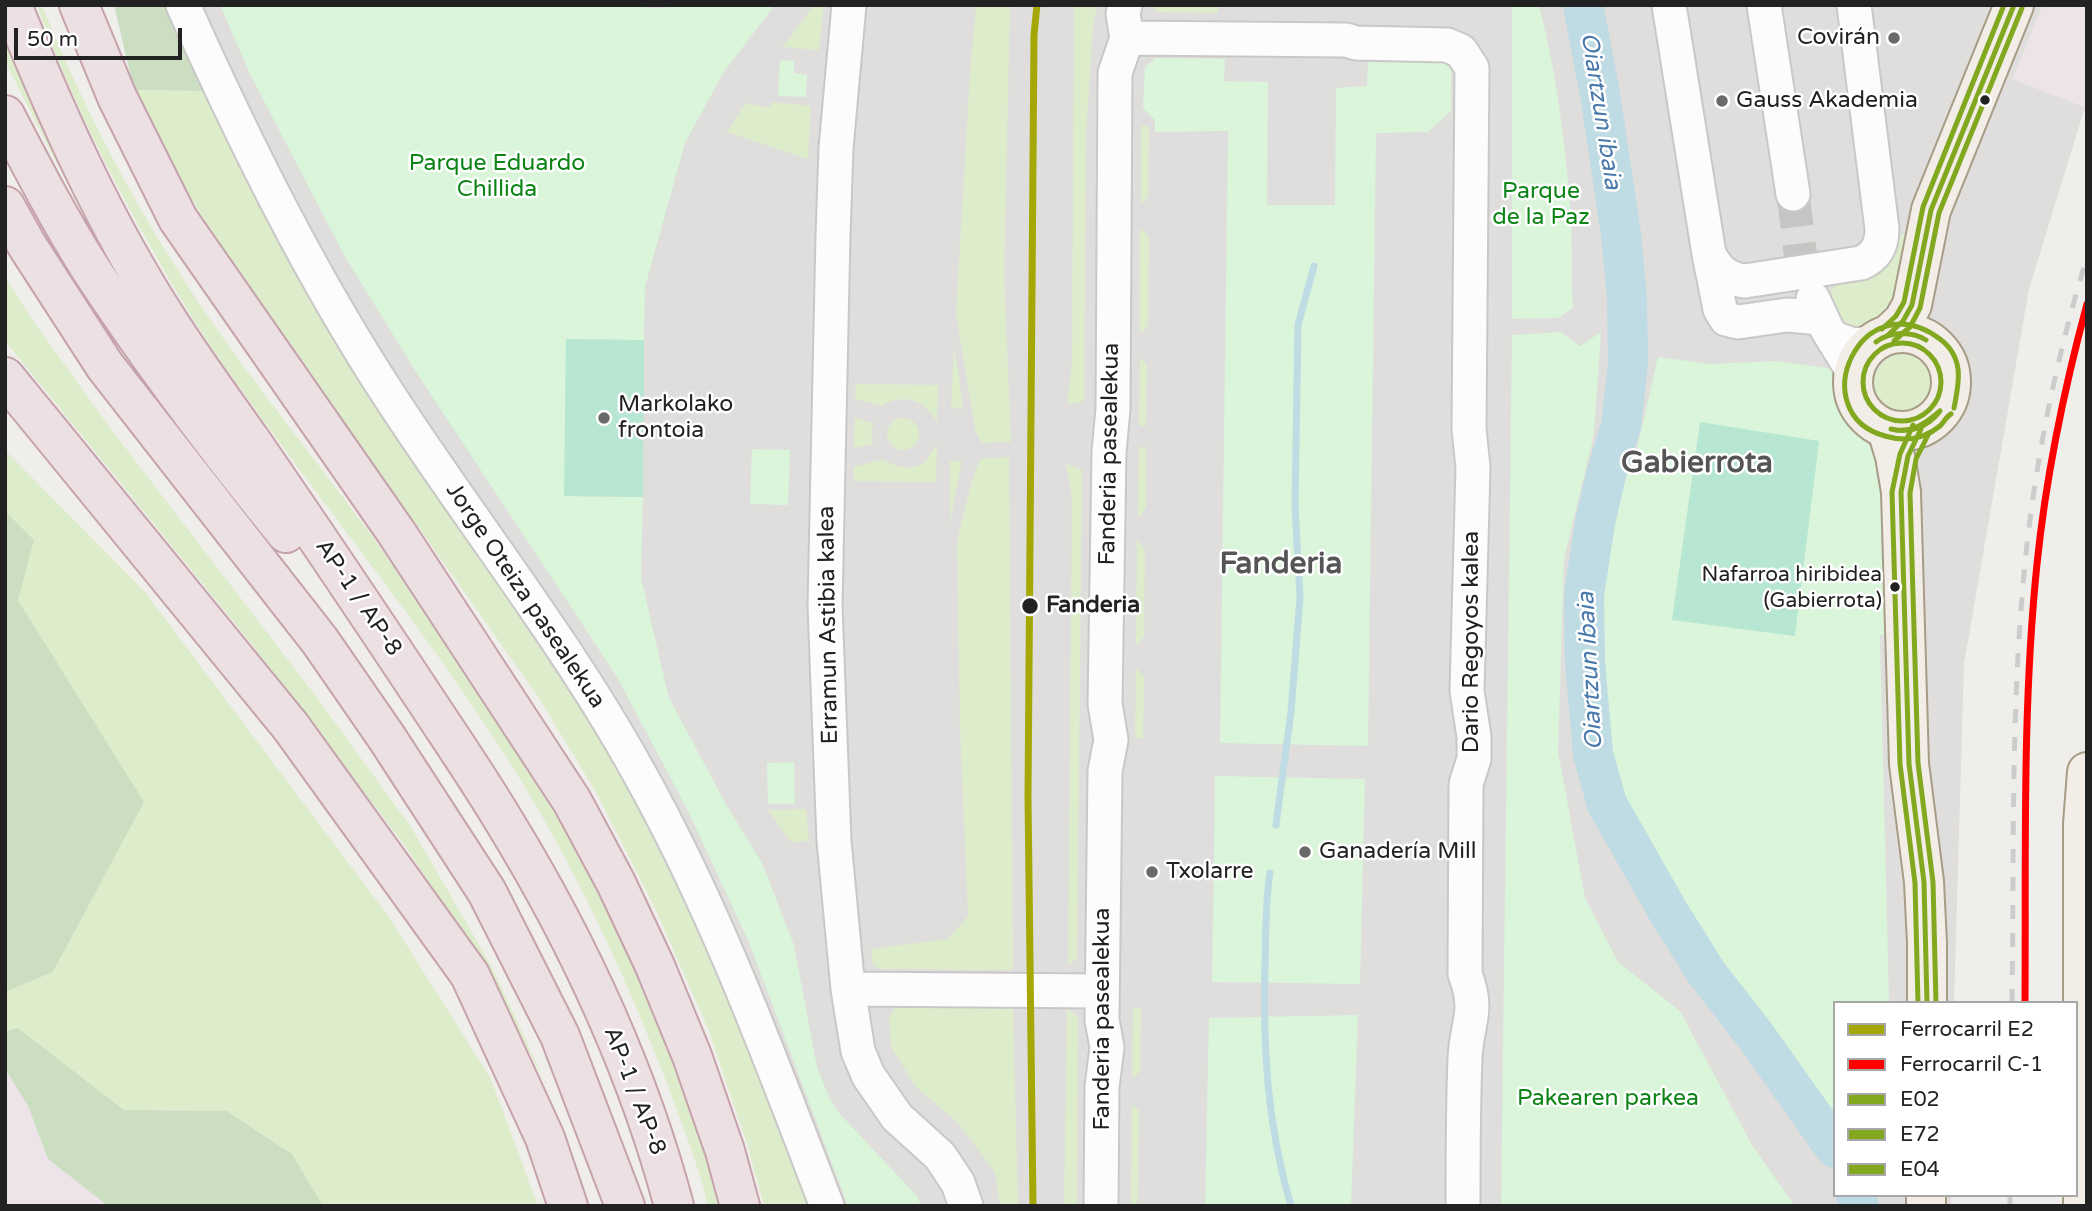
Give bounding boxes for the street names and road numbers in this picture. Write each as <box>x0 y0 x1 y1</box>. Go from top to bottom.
street label: Fanderia pasealekua <box>1094 342 1126 566</box>
street label: Jorge Oteiza pasealekua <box>439 478 611 714</box>
street label: Erramun Astibia kalea <box>813 505 845 745</box>
street label: Dario Regoyos kalea <box>1458 531 1486 753</box>
street label: AP-1 / AP-8 <box>309 534 407 662</box>
street label: Fanderia pasealekua <box>1089 908 1117 1130</box>
street label: AP-1 / AP-8 <box>597 1023 671 1159</box>

